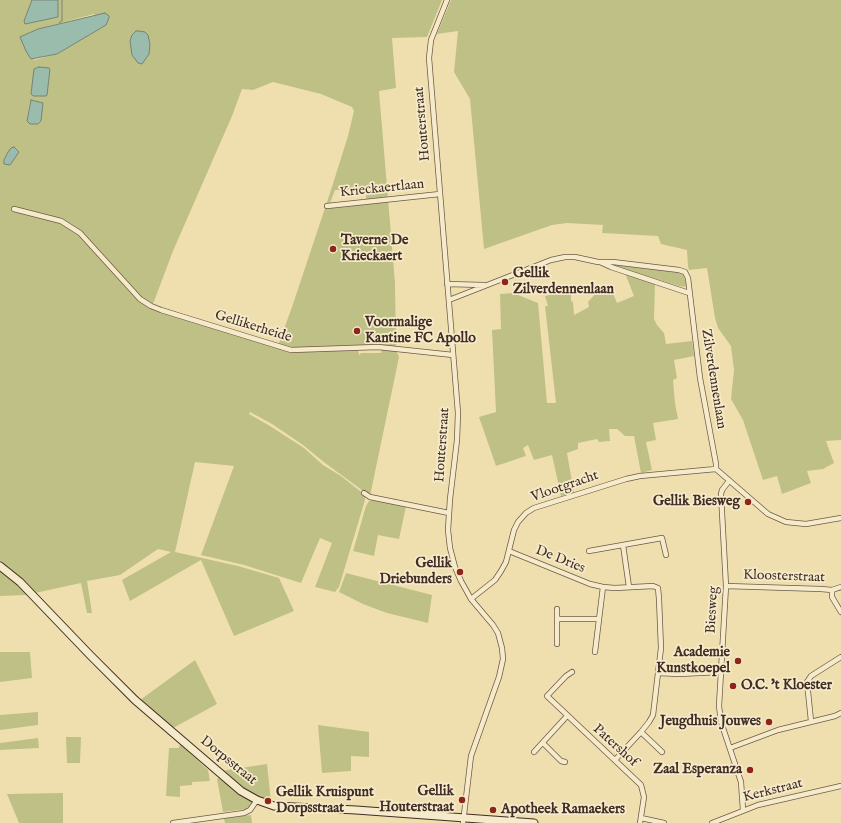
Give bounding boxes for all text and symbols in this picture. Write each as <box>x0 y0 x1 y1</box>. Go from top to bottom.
street label: Houterstraat <box>411 86 435 162</box>
street label: Krieckaertlaan <box>339 176 425 202</box>
place label: Taverne De Krieckaert <box>341 233 408 266</box>
marker: Taverne De Krieckaert <box>328 244 338 254</box>
place label: Gellik Zilverdennenlaan <box>513 266 614 298</box>
marker: Gellik Zilverdennenlaan <box>500 277 510 287</box>
street label: Gellikerheide <box>213 307 293 347</box>
place label: Voormalige Kantine FC Apollo <box>365 315 476 348</box>
marker: Voormalige Kantine FC Apollo <box>352 326 362 336</box>
street label: Zilverdennenlaan <box>697 328 729 430</box>
street label: Houterstraat <box>432 407 454 483</box>
street label: Vlootgracht <box>529 468 601 506</box>
place label: Gellik Biesweg <box>653 494 740 510</box>
marker: Gellik Biesweg <box>743 497 753 507</box>
street label: De Dries <box>533 542 587 578</box>
place label: Gellik Driebunders <box>379 556 452 588</box>
marker: Gellik Driebunders <box>455 567 465 577</box>
street label: Kloosterstraat <box>743 567 825 587</box>
street label: Biesweg <box>703 586 723 634</box>
place label: Academie Kunstkoepel <box>656 645 730 678</box>
marker: Academie Kunstkoepel <box>733 656 743 666</box>
place label: O.C. 't Kloester <box>741 678 832 694</box>
marker: O.C. 't Kloester <box>728 681 738 691</box>
place label: Jeugdhuis Jouwes <box>660 714 761 730</box>
marker: Jeugdhuis Jouwes <box>764 717 774 727</box>
street label: Patershof <box>589 721 641 771</box>
street label: Dorpsstraat <box>196 733 260 789</box>
place label: Zaal Esperanza <box>653 762 742 778</box>
marker: Zaal Esperanza <box>745 765 755 775</box>
street label: Kerkstraat <box>741 775 805 807</box>
place label: Gellik Houterstraat <box>379 784 454 816</box>
place label: Gellik Kruispunt Dorpsstraat <box>276 785 374 818</box>
marker: Gellik Houterstraat <box>457 795 467 805</box>
marker: Gellik Kruispunt Dorpsstraat <box>263 796 273 806</box>
place label: Apotheek Ramaekers <box>501 802 625 818</box>
marker: Apotheek Ramaekers <box>488 805 498 815</box>

